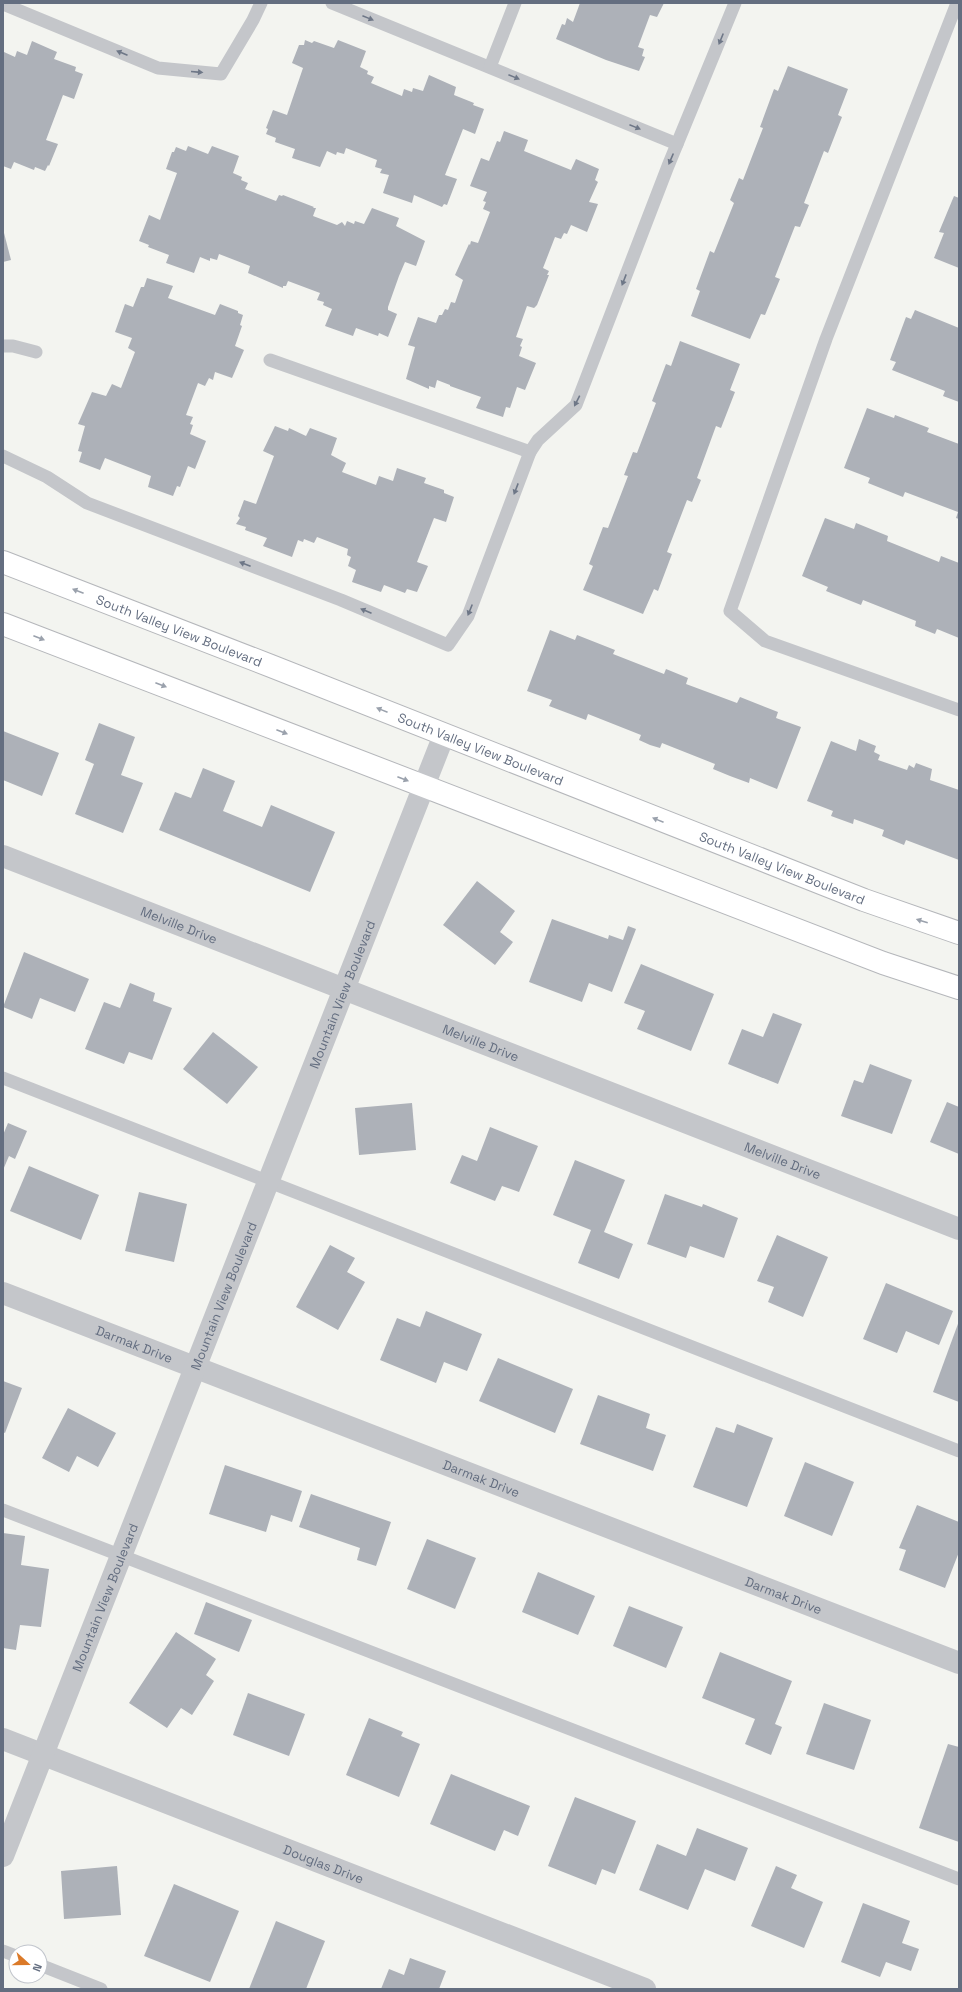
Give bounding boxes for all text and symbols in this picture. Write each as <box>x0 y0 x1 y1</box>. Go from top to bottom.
one-way arrow <box>363 15 375 21</box>
one-way arrow <box>717 34 723 46</box>
one-way arrow <box>116 50 128 56</box>
one-way arrow <box>191 68 203 75</box>
one-way arrow <box>509 75 521 81</box>
one-way arrow <box>629 124 641 130</box>
one-way arrow <box>667 154 673 166</box>
one-way arrow <box>620 275 626 287</box>
one-way arrow <box>573 395 580 407</box>
one-way arrow <box>513 483 519 495</box>
one-way arrow <box>239 560 251 566</box>
one-way arrow <box>72 588 84 594</box>
street label: South Valley View Boulevard <box>94 591 265 670</box>
one-way arrow <box>466 605 472 617</box>
one-way arrow <box>361 608 372 614</box>
one-way arrow <box>34 635 46 641</box>
one-way arrow <box>155 682 167 688</box>
one-way arrow <box>377 707 388 713</box>
street label: South Valley View Boulevard <box>396 708 566 789</box>
one-way arrow <box>276 729 288 735</box>
one-way arrow <box>397 776 409 782</box>
one-way arrow <box>652 817 663 823</box>
street label: South Valley View Boulevard <box>697 827 867 908</box>
street label: Melville Drive <box>138 902 220 947</box>
street label: Mountain View Boulevard <box>305 918 379 1071</box>
one-way arrow <box>915 918 927 924</box>
street label: Melville Drive <box>440 1020 522 1065</box>
street label: Melville Drive <box>742 1138 824 1183</box>
street label: Mountain View Boulevard <box>187 1219 260 1372</box>
street label: Darmak Drive <box>94 1321 175 1366</box>
street label: Darmak Drive <box>440 1456 522 1501</box>
street label: Mountain View Boulevard <box>68 1521 142 1674</box>
street label: Darmak Drive <box>743 1573 825 1618</box>
street label: Douglas Drive <box>281 1840 366 1887</box>
north arrow <box>8 1944 48 1984</box>
text: N <box>29 1962 45 1974</box>

